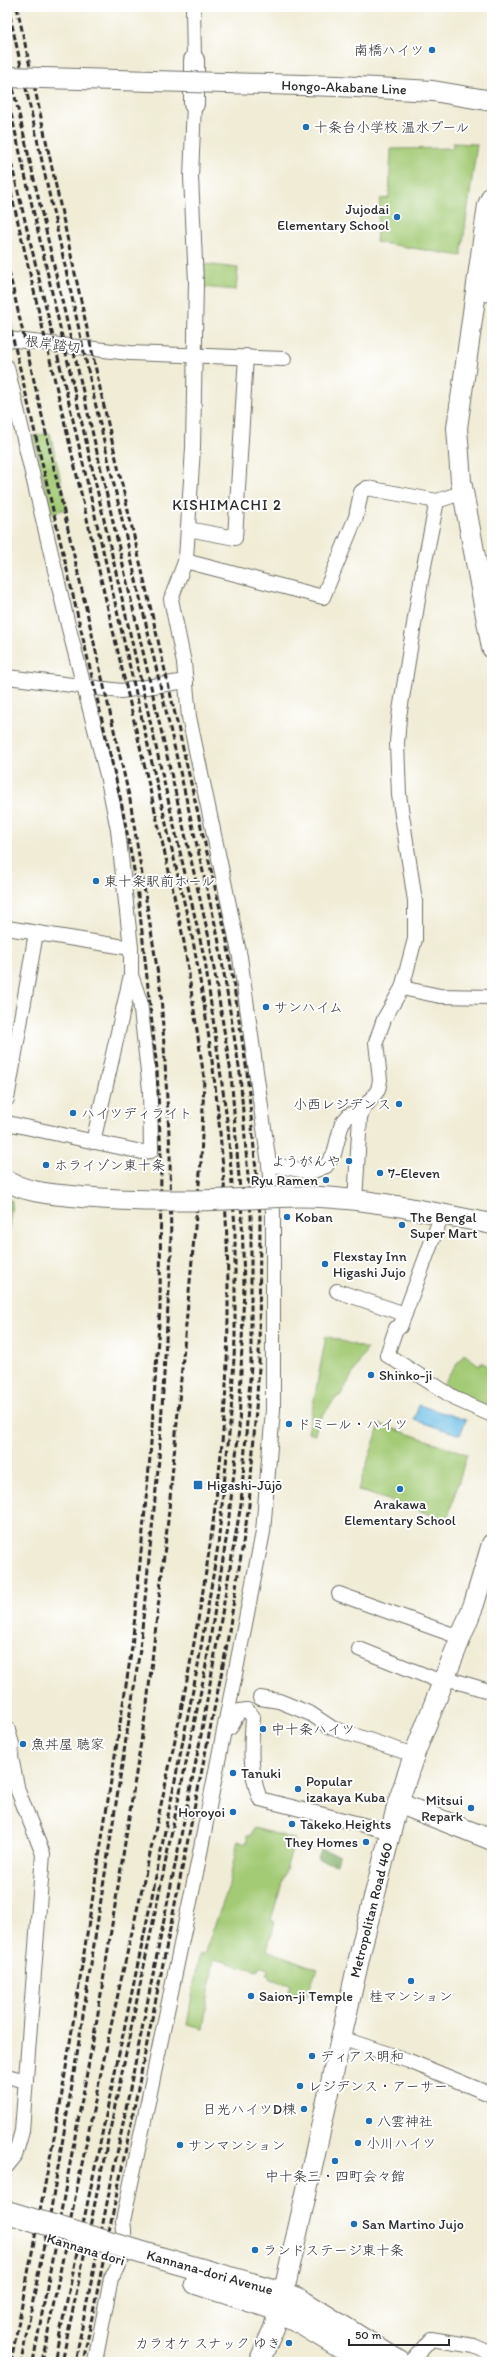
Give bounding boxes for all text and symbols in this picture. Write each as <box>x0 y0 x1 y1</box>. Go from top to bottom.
place label: 南橋ハイツ <box>354 42 424 59</box>
marker: 南橋ハイツ <box>427 45 437 55</box>
street label: Hongo-Akabane Line <box>281 77 407 98</box>
place label: 十条台小学校 温水プール <box>314 119 469 136</box>
marker: 十条台小学校 温水プール <box>301 122 311 132</box>
place label: Jujodai Elementary School <box>277 201 389 234</box>
marker: Jujodai Elementary School <box>392 212 402 222</box>
street label: 根岸踏切 <box>24 333 82 356</box>
district label: KISHIMACHI 2 <box>172 496 282 514</box>
place label: 東十条駅前ホール <box>104 873 215 890</box>
marker: 東十条駅前ホール <box>91 876 101 886</box>
place label: サンハイム <box>274 999 343 1016</box>
marker: サンハイム <box>261 1002 271 1012</box>
place label: 小西レジデンス <box>293 1096 391 1113</box>
marker: 小西レジデンス <box>394 1099 404 1109</box>
place label: ハイツディライト <box>81 1105 192 1122</box>
marker: ハイツディライト <box>68 1108 78 1118</box>
place label: ようがんや <box>271 1153 341 1170</box>
marker: ようがんや <box>344 1156 354 1166</box>
place label: ホライゾン東十条 <box>54 1157 165 1174</box>
marker: ホライゾン東十条 <box>41 1160 51 1170</box>
place label: 7-Eleven <box>388 1165 440 1182</box>
marker: 7-Eleven <box>375 1168 385 1178</box>
place label: Ryu Ramen <box>251 1172 318 1189</box>
marker: Ryu Ramen <box>321 1175 331 1185</box>
place label: Koban <box>295 1209 333 1226</box>
place label: The Bengal Super Mart <box>410 1209 477 1242</box>
marker: Koban <box>282 1212 292 1222</box>
marker: The Bengal Super Mart <box>397 1220 407 1230</box>
place label: Flexstay Inn Higashi Jujo <box>333 1248 407 1281</box>
marker: Flexstay Inn Higashi Jujo <box>320 1259 330 1269</box>
place label: Shinko-ji <box>379 1367 432 1384</box>
marker: Shinko-ji <box>366 1370 376 1380</box>
place label: ドミール・ハイツ <box>297 1416 408 1433</box>
marker: ドミール・ハイツ <box>284 1419 294 1429</box>
place label: Higashi-Jūjō <box>207 1477 282 1494</box>
marker: Higashi-Jūjō <box>192 1479 204 1491</box>
marker: Arakawa Elementary School <box>395 1484 405 1494</box>
place label: Arakawa Elementary School <box>344 1496 456 1529</box>
place label: 中十条ハイツ <box>271 1721 355 1738</box>
marker: 中十条ハイツ <box>258 1724 268 1734</box>
place label: 魚丼屋 聴家 <box>31 1736 104 1753</box>
marker: 魚丼屋 聴家 <box>18 1739 28 1749</box>
place label: Tanuki <box>241 1765 281 1782</box>
marker: Tanuki <box>228 1768 238 1778</box>
place label: Popular izakaya Kuba <box>306 1773 386 1806</box>
marker: Popular izakaya Kuba <box>293 1784 303 1794</box>
place label: Mitsui Repark <box>421 1792 464 1825</box>
marker: Mitsui Repark <box>466 1803 476 1813</box>
place label: Horoyoi <box>178 1804 225 1821</box>
marker: Horoyoi <box>228 1807 238 1817</box>
place label: Takeko Heights <box>300 1816 391 1833</box>
marker: Takeko Heights <box>287 1819 297 1829</box>
place label: They Homes <box>285 1834 358 1851</box>
marker: They Homes <box>361 1837 371 1847</box>
street label: Metropolitan Road 460 <box>346 1841 397 1980</box>
marker: 桂マンション <box>406 1976 416 1986</box>
place label: Saion-ji Temple <box>259 1988 353 2005</box>
place label: 桂マンション <box>369 1988 453 2005</box>
marker: Saion-ji Temple <box>246 1991 256 2001</box>
place label: ディアス明和 <box>320 2048 404 2065</box>
marker: ディアス明和 <box>307 2051 317 2061</box>
place label: レジデンス・アーサー <box>308 2078 448 2095</box>
marker: レジデンス・アーサー <box>295 2081 305 2091</box>
place label: 日光ハイツD棟 <box>203 2101 297 2118</box>
marker: 日光ハイツD棟 <box>299 2104 309 2114</box>
place label: 八雲神社 <box>377 2113 433 2130</box>
marker: 八雲神社 <box>364 2116 374 2126</box>
place label: 小川ハイツ <box>366 2135 436 2152</box>
place label: サンマンション <box>188 2137 285 2154</box>
marker: 小川ハイツ <box>353 2138 363 2148</box>
marker: サンマンション <box>175 2140 185 2150</box>
marker: 中十条三・四町会々館 <box>330 2156 340 2166</box>
place label: 中十条三・四町会々館 <box>265 2168 405 2185</box>
place label: San Martino Jujo <box>362 2216 464 2233</box>
marker: San Martino Jujo <box>349 2219 359 2229</box>
street label: Kannana dori <box>45 2230 127 2269</box>
place label: ランドステージ東十条 <box>263 2242 404 2259</box>
marker: ランドステージ東十条 <box>250 2245 260 2255</box>
street label: Kannana-dori Avenue <box>145 2246 275 2299</box>
scale bar <box>349 2321 449 2347</box>
text: 50 m <box>355 2328 381 2342</box>
place label: カラオケ スナック ゆき <box>135 2335 281 2352</box>
marker: カラオケ スナック ゆき <box>284 2338 294 2348</box>

